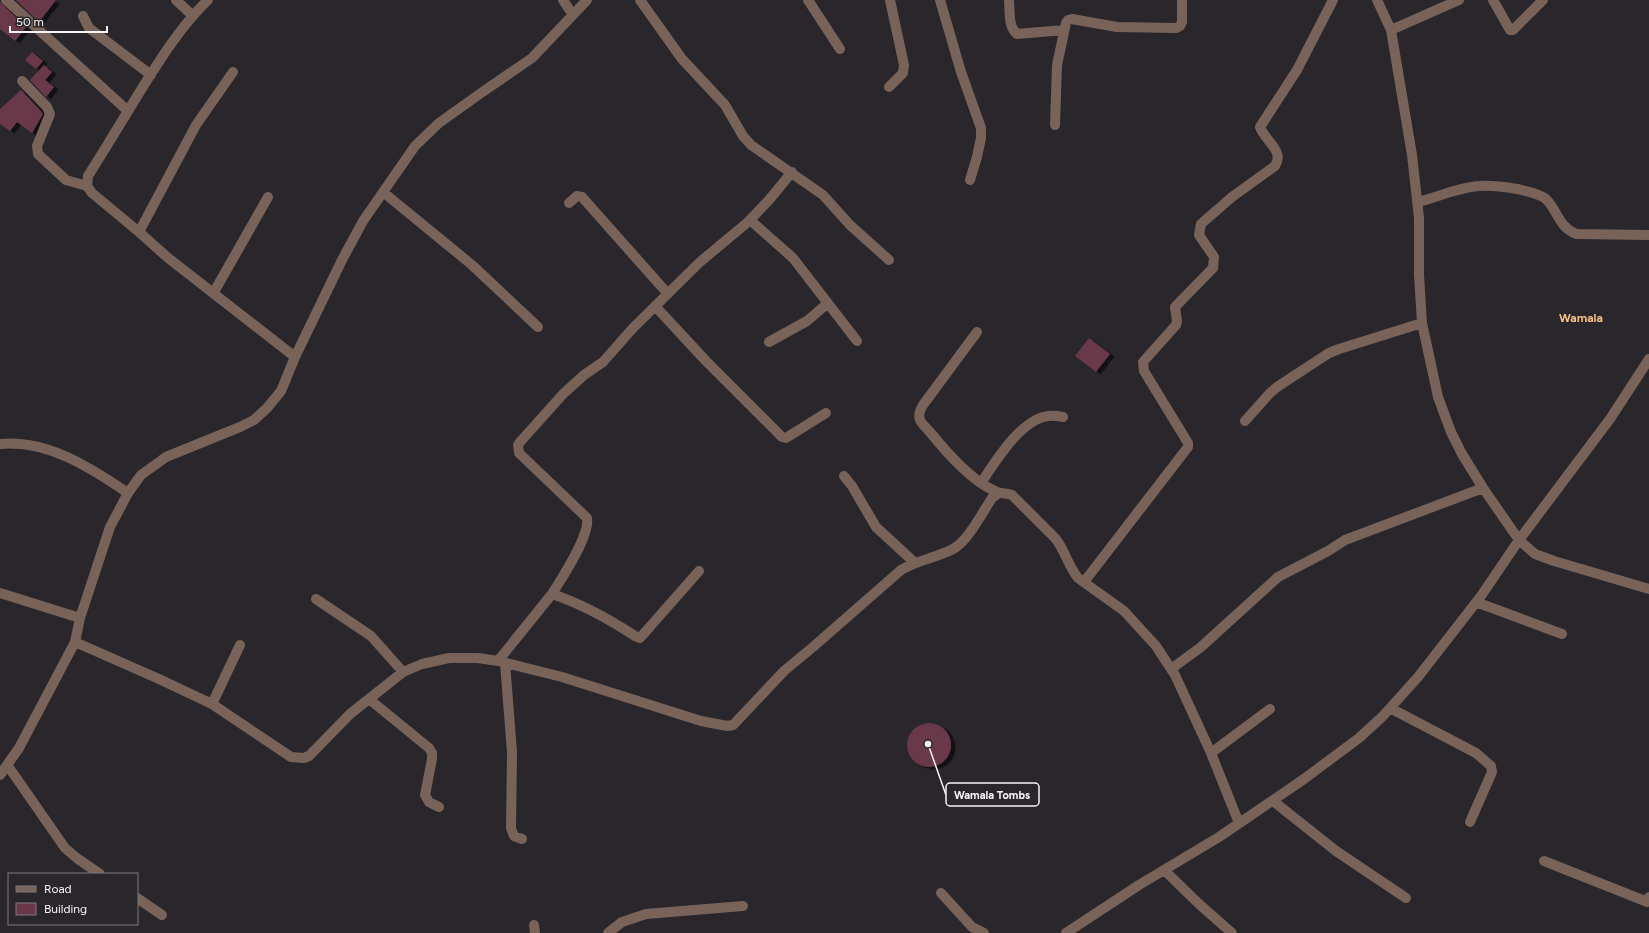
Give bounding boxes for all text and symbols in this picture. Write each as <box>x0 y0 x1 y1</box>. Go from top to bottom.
scale bar <box>10 8 107 34</box>
text: 50 m <box>16 15 44 29</box>
district label: Wamala <box>1559 311 1603 325</box>
callout: Wamala Tombs <box>946 783 1039 806</box>
text: Wamala Tombs <box>954 789 1030 802</box>
legend <box>8 873 138 925</box>
text: Road <box>44 882 72 896</box>
text: Building <box>44 902 87 916</box>

